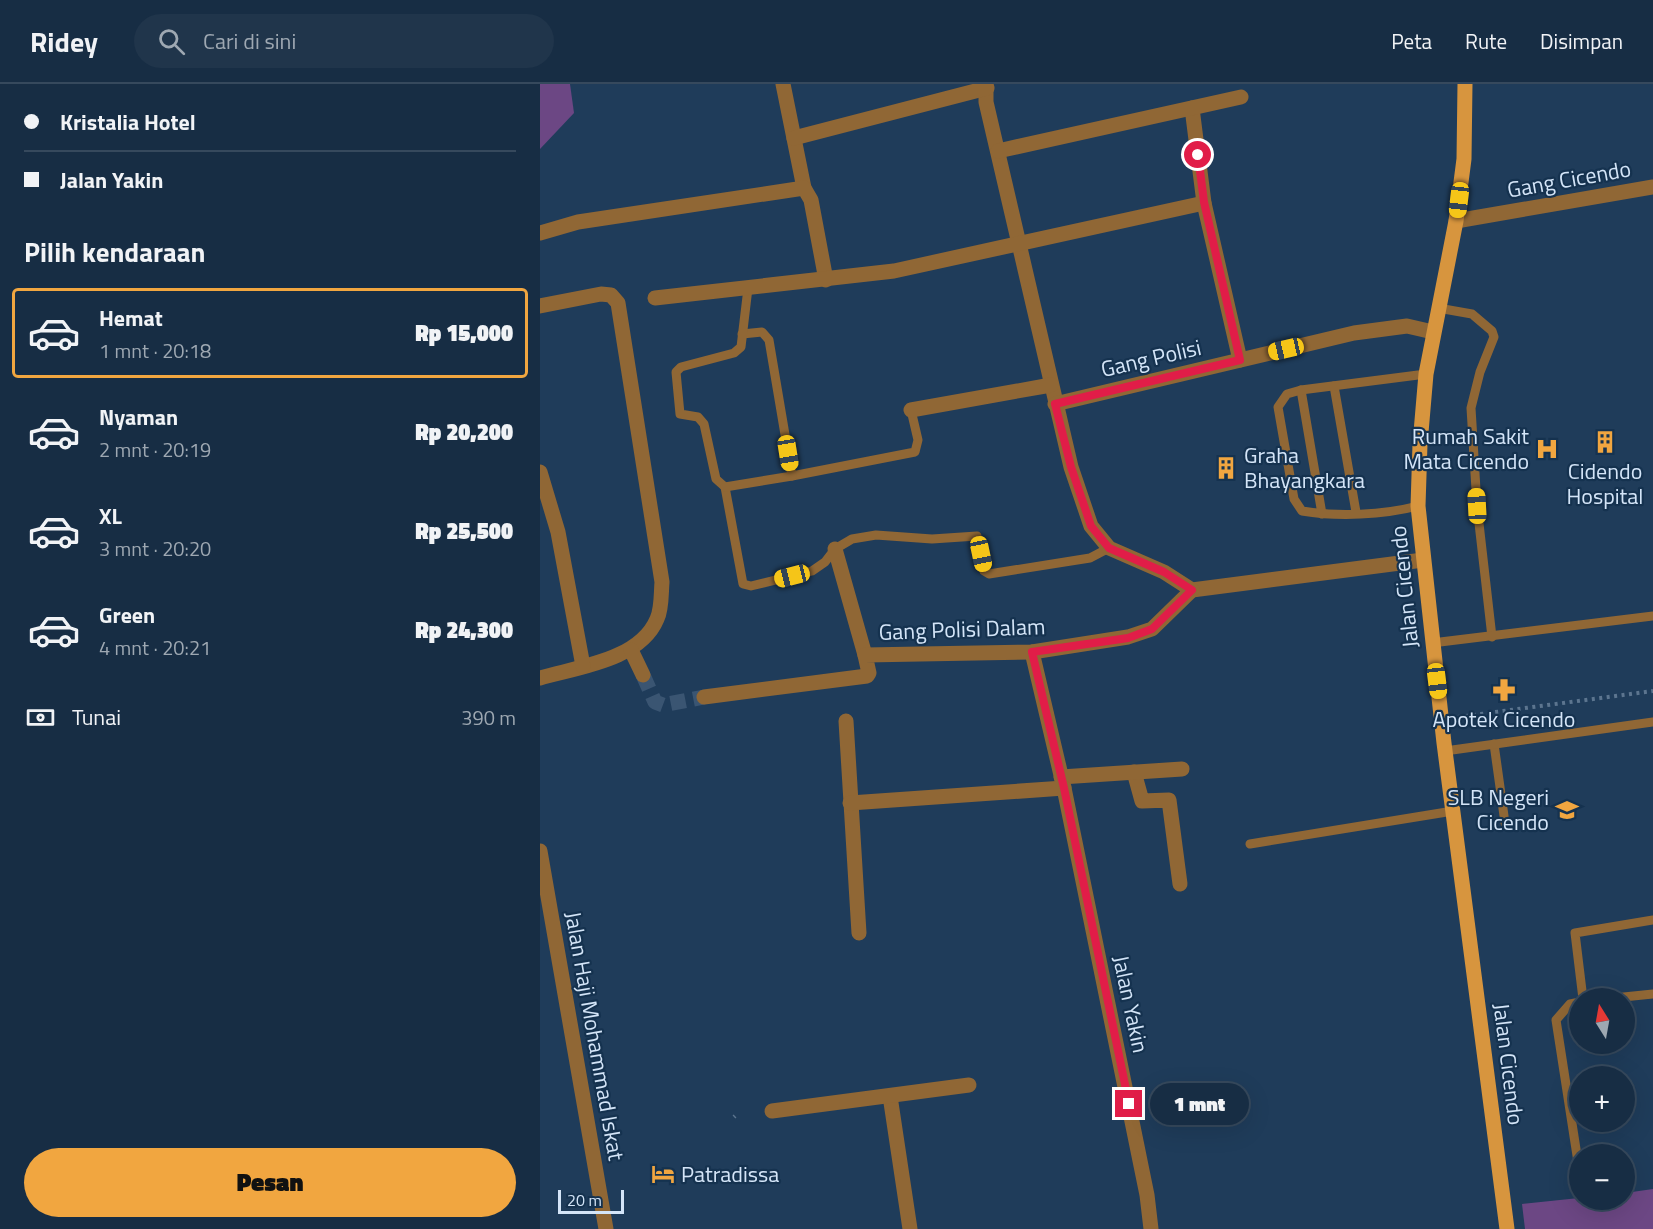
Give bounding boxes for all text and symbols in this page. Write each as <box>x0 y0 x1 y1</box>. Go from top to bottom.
search box <box>134 14 554 68</box>
text: Ridey <box>30 20 98 63</box>
text: Cari di sini <box>203 24 296 58</box>
icon: search <box>155 25 188 58</box>
text: Peta <box>1391 25 1432 57</box>
text: Rute <box>1465 25 1507 57</box>
text: Disimpan <box>1540 25 1623 57</box>
text: Kristalia Hotel <box>60 105 196 139</box>
route start <box>1184 141 1211 168</box>
street label: Gang Cicendo <box>1505 151 1633 207</box>
text: Jalan Yakin <box>60 163 163 197</box>
car <box>1448 181 1470 219</box>
text: Pilih kendaraan <box>24 231 206 272</box>
text: Hemat <box>99 301 163 335</box>
icon: car <box>27 306 81 360</box>
text: Rp 15,000 <box>415 316 513 350</box>
street label: Gang Polisi <box>1097 330 1205 386</box>
text: 1 mnt · 20:18 <box>99 335 211 366</box>
car <box>1266 336 1306 362</box>
text: Nyaman <box>99 400 178 434</box>
icon: car <box>27 405 81 459</box>
text: Rp 20,200 <box>415 415 513 449</box>
place label: Rumah Sakit Mata Cicendo <box>1403 419 1529 478</box>
building icon: Cidendo Hospital <box>1592 429 1618 455</box>
text: 2 mnt · 20:19 <box>99 434 211 465</box>
car <box>776 434 800 472</box>
hospital icon: Rumah Sakit Mata Cicendo <box>1534 436 1560 462</box>
place label: Graha Bhayangkara <box>1244 438 1365 497</box>
place label: Cidendo Hospital <box>1567 454 1643 513</box>
building icon: Graha Bhayangkara <box>1213 455 1239 481</box>
car <box>1467 488 1487 524</box>
text: XL <box>99 499 122 533</box>
icon: car <box>27 504 81 558</box>
text: Rp 25,500 <box>415 514 513 548</box>
street label: Jalan Cicendo <box>1381 524 1427 650</box>
text: 3 mnt · 20:20 <box>99 533 211 564</box>
car <box>968 535 994 573</box>
car <box>772 563 812 589</box>
text: Green <box>99 598 155 632</box>
icon: car <box>27 603 81 657</box>
street label: Gang Polisi Dalam <box>878 609 1046 649</box>
text: Rp 24,300 <box>415 613 513 647</box>
text: 4 mnt · 20:21 <box>99 632 211 663</box>
car <box>1426 662 1448 700</box>
pharmacy icon: Apotek Cicendo <box>1491 677 1517 703</box>
text: Tunai <box>72 700 121 734</box>
icon: cash <box>24 701 57 734</box>
text: 390 m <box>461 702 516 733</box>
place label: Apotek Cicendo <box>1433 702 1575 736</box>
place label: SLB Negeri Cicendo <box>1447 780 1549 839</box>
school or university icon: SLB Negeri Cicendo <box>1554 797 1580 823</box>
street label: Jalan Haji Mohammad Iskat <box>556 909 634 1164</box>
street label: Jalan Yakin <box>1104 952 1158 1056</box>
north arrow <box>1569 988 1635 1054</box>
map controls <box>1569 988 1635 1210</box>
street label: Jalan Cicendo <box>1485 1001 1533 1127</box>
button: + <box>1569 1066 1635 1132</box>
callout: 1 mnt <box>1150 1083 1249 1125</box>
text: 1 mnt <box>1174 1088 1225 1119</box>
route end <box>1115 1090 1142 1117</box>
button: − <box>1569 1144 1635 1210</box>
button: Pesan <box>24 1148 516 1217</box>
place label: Patradissa <box>681 1157 779 1191</box>
hotel icon: Patradissa <box>650 1161 676 1187</box>
scale bar <box>558 1187 624 1214</box>
text: 20 m <box>567 1188 602 1212</box>

